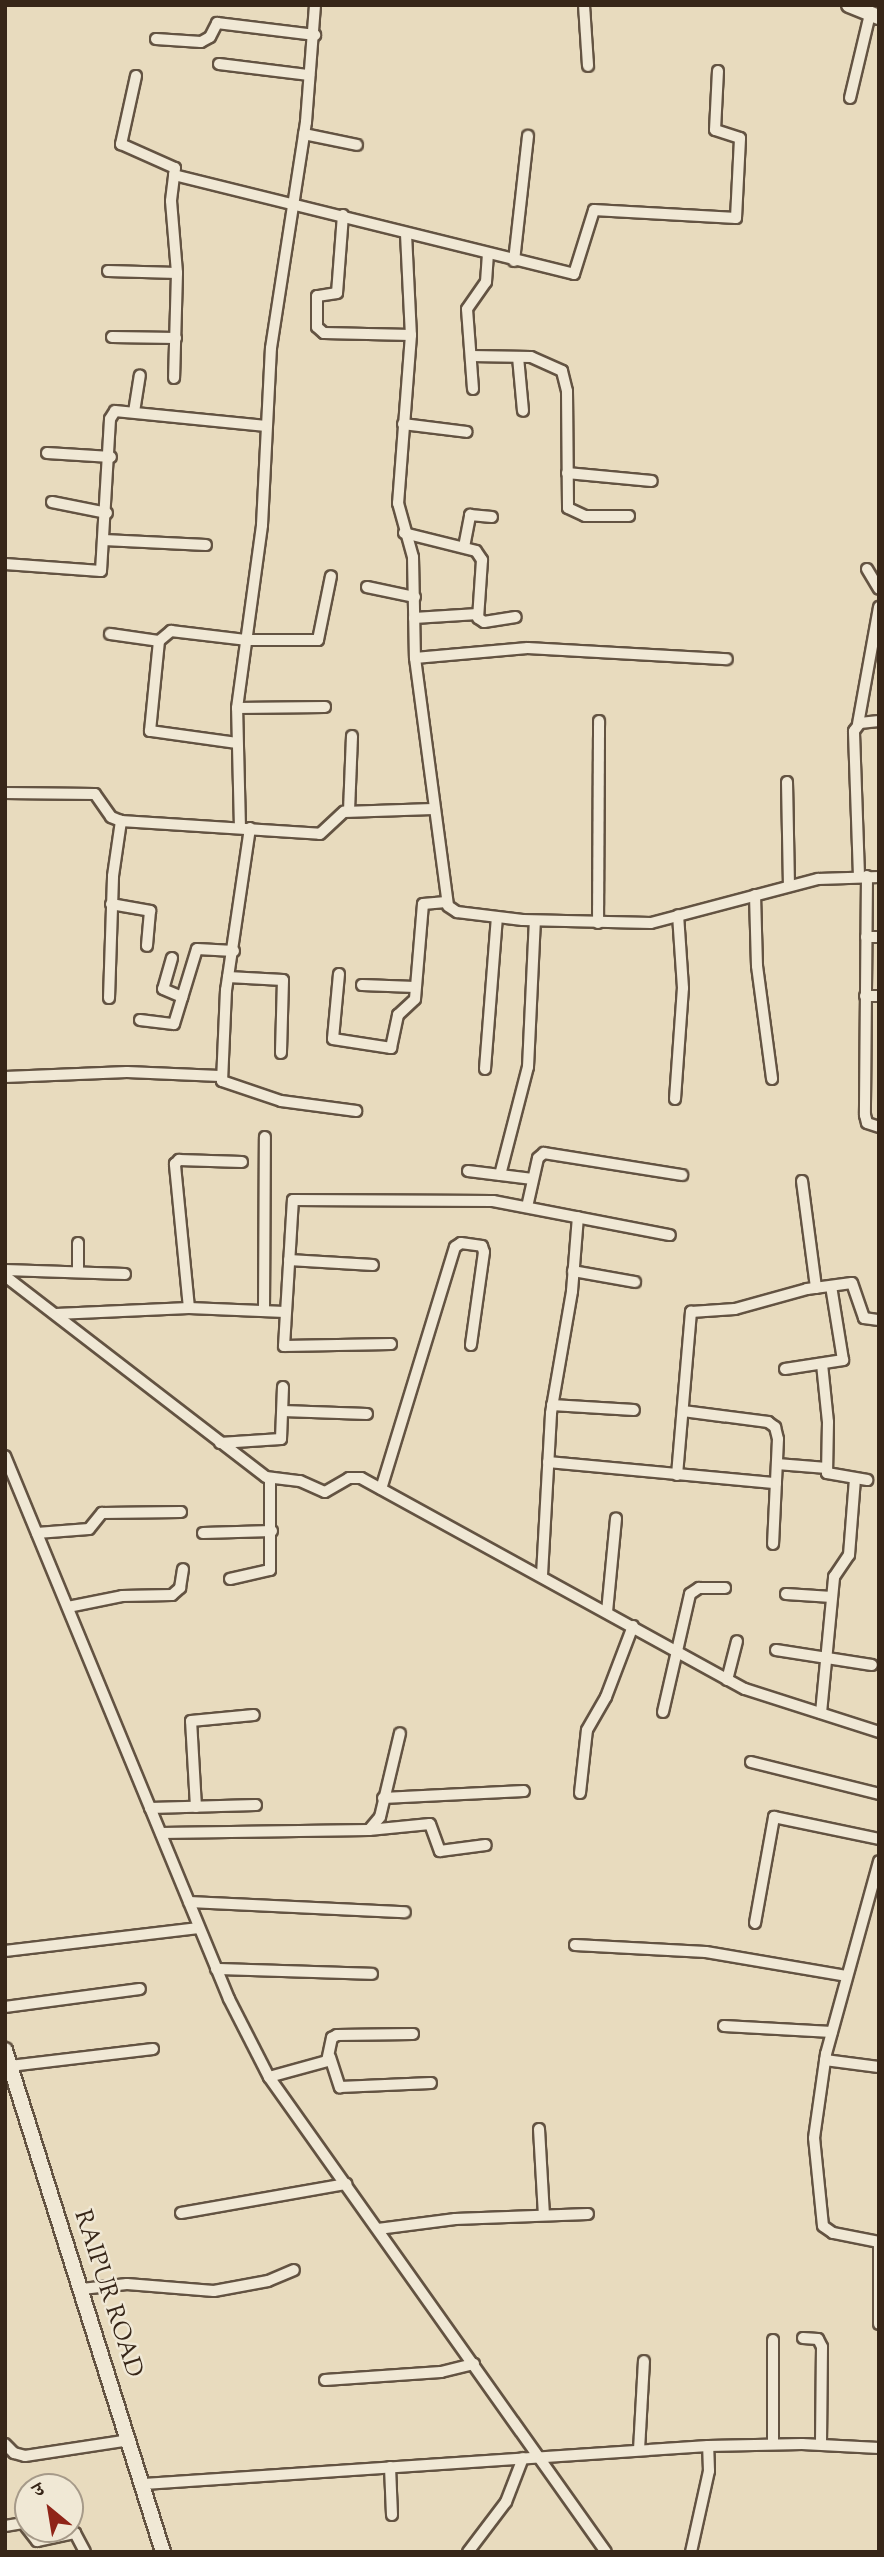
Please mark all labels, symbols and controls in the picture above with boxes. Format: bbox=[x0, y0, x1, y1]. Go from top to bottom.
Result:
street label: RAIPUR ROAD bbox=[66, 2207, 148, 2381]
north arrow bbox=[14, 2473, 84, 2543]
text: उ bbox=[28, 2477, 50, 2505]

